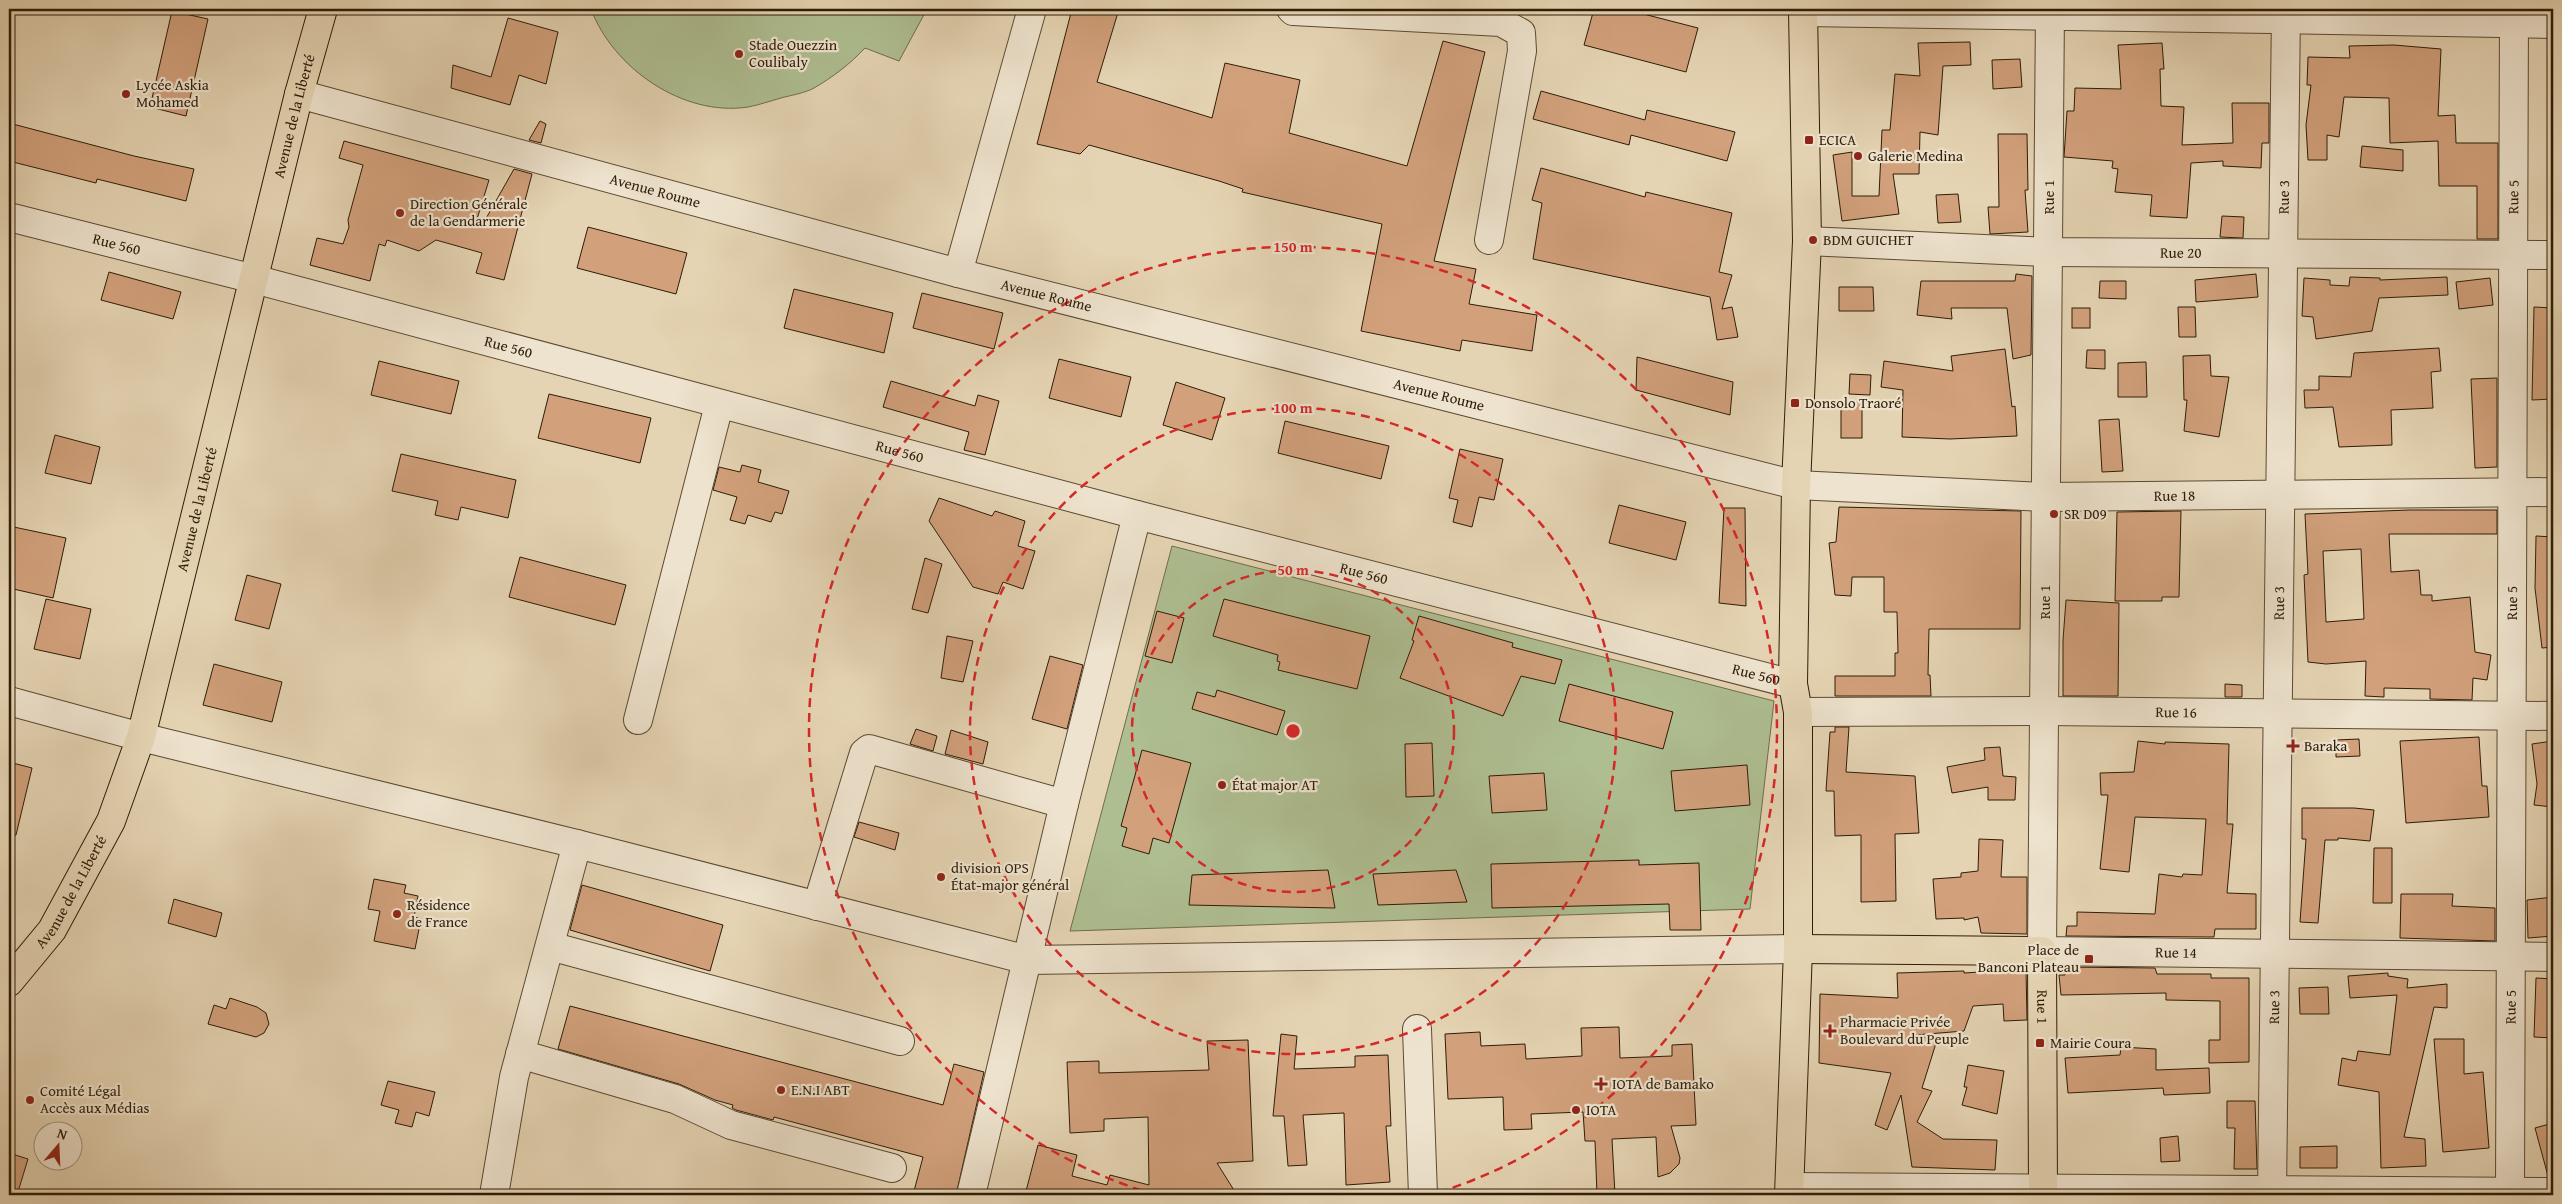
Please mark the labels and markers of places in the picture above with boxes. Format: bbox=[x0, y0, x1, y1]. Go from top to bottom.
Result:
place label: Stade Ouezzin Coulibaly bbox=[749, 34, 838, 72]
marker: Stade Ouezzin Coulibaly bbox=[733, 48, 745, 60]
place label: Lycée Askia Mohamed bbox=[136, 74, 209, 112]
marker: Lycée Askia Mohamed bbox=[120, 88, 132, 100]
place label: ECICA bbox=[1819, 129, 1856, 150]
marker: ECICA bbox=[1803, 134, 1815, 146]
place label: Galerie Medina bbox=[1868, 145, 1963, 166]
marker: Galerie Medina bbox=[1852, 150, 1864, 162]
place label: Direction Générale de la Gendarmerie bbox=[410, 193, 528, 231]
marker: Direction Générale de la Gendarmerie bbox=[394, 207, 406, 219]
place label: BDM GUICHET bbox=[1823, 229, 1914, 250]
marker: BDM GUICHET bbox=[1807, 234, 1819, 246]
place label: Donsolo Traoré bbox=[1805, 392, 1901, 413]
marker: Donsolo Traoré bbox=[1789, 397, 1801, 409]
place label: SR D09 bbox=[2064, 503, 2107, 524]
marker: SR D09 bbox=[2048, 508, 2060, 520]
centre of rings bbox=[1284, 722, 1302, 740]
place label: Baraka bbox=[2304, 735, 2347, 756]
marker: Baraka bbox=[2286, 739, 2300, 753]
place label: État major AT bbox=[1232, 774, 1318, 795]
marker: État major AT bbox=[1216, 779, 1228, 791]
place label: division OPS État-major général bbox=[951, 857, 1069, 895]
marker: division OPS État-major général bbox=[935, 871, 947, 883]
place label: Résidence de France bbox=[407, 894, 470, 932]
marker: Résidence de France bbox=[391, 908, 403, 920]
place label: Place de Banconi Plateau bbox=[1978, 939, 2080, 977]
marker: Place de Banconi Plateau bbox=[2083, 953, 2095, 965]
place label: Pharmacie Privée Boulevard du Peuple bbox=[1840, 1011, 1969, 1049]
marker: Pharmacie Privée Boulevard du Peuple bbox=[1824, 1025, 1836, 1037]
place label: Mairie Coura bbox=[2050, 1032, 2131, 1053]
marker: Mairie Coura bbox=[2034, 1037, 2046, 1049]
place label: IOTA de Bamako bbox=[1612, 1073, 1714, 1094]
marker: IOTA de Bamako bbox=[1594, 1077, 1608, 1091]
place label: E.N.I ABT bbox=[791, 1079, 850, 1100]
place label: Comité Légal Accès aux Médias bbox=[40, 1080, 149, 1118]
marker: E.N.I ABT bbox=[775, 1084, 787, 1096]
marker: Comité Légal Accès aux Médias bbox=[24, 1094, 36, 1106]
place label: IOTA bbox=[1586, 1099, 1616, 1120]
marker: IOTA bbox=[1570, 1104, 1582, 1116]

